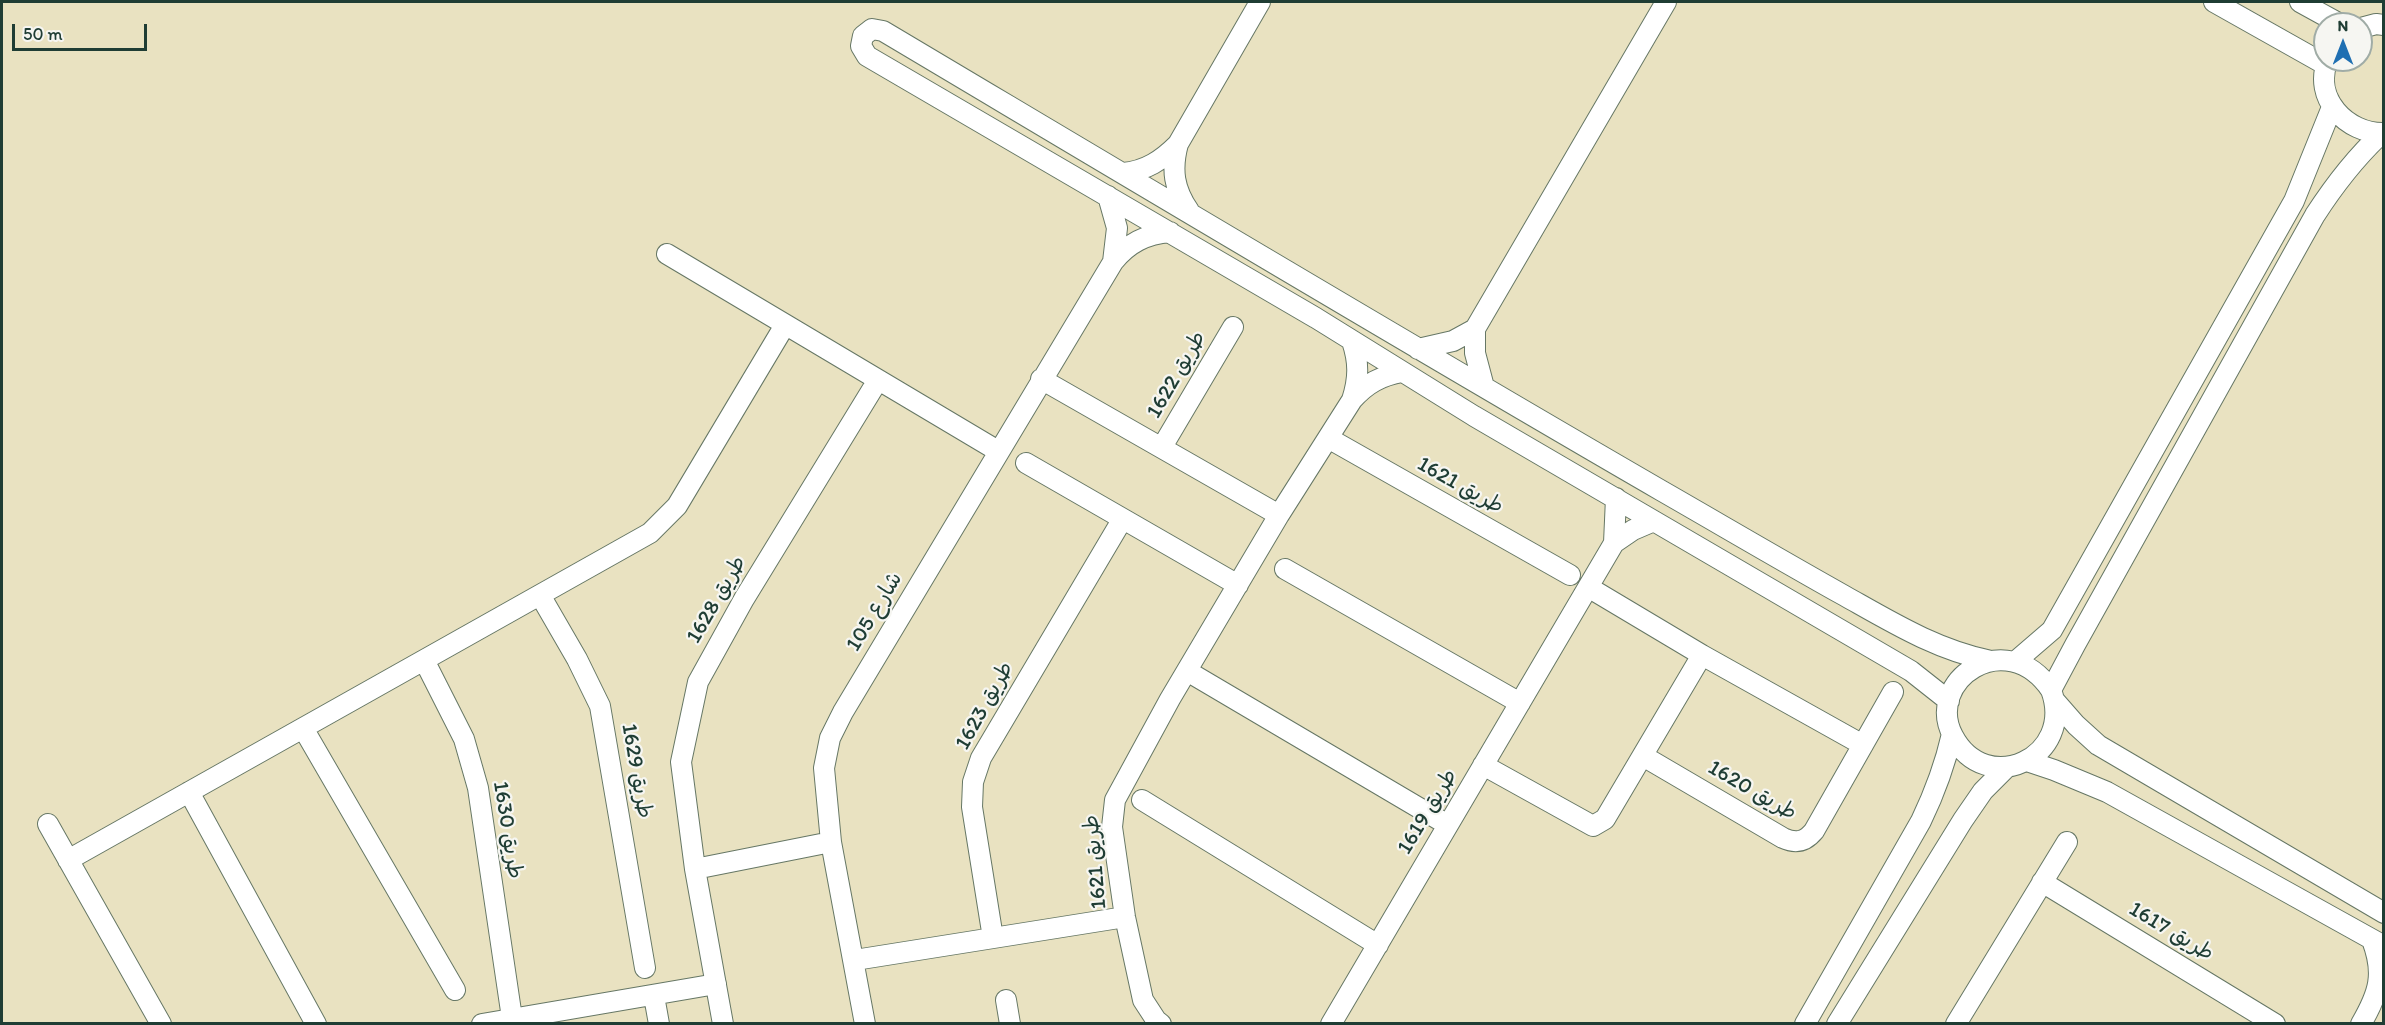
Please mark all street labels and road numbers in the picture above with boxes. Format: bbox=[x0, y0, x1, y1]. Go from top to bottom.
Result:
street label: طريق 1622 bbox=[1142, 327, 1212, 423]
street label: طريق 1621 bbox=[1412, 451, 1508, 521]
street label: طريق 1628 bbox=[681, 552, 753, 648]
street label: شارع 105 bbox=[841, 568, 909, 656]
street label: طريق 1623 bbox=[950, 657, 1020, 755]
street label: طريق 1629 bbox=[615, 721, 657, 821]
street label: طريق 1620 bbox=[1703, 755, 1801, 827]
street label: طريق 1619 bbox=[1392, 765, 1464, 859]
street label: طريق 1630 bbox=[486, 779, 528, 881]
street label: طريق 1621 bbox=[1079, 814, 1113, 910]
street label: طريق 1617 bbox=[2124, 896, 2218, 968]

